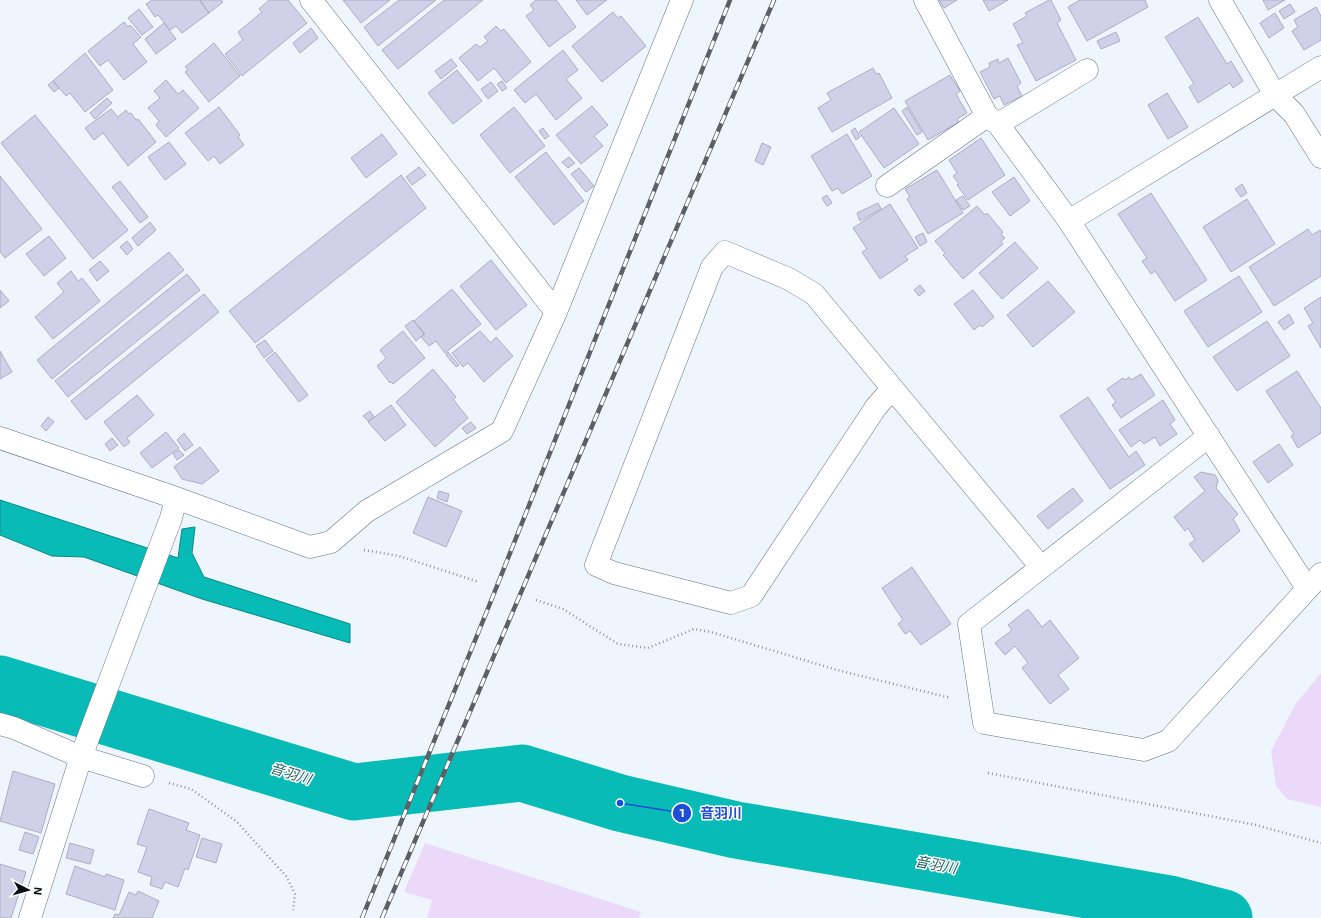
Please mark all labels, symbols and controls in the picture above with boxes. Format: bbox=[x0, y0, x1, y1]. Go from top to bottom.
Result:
water label: 音羽川 bbox=[268, 759, 315, 788]
callout: 音羽川 bbox=[672, 800, 750, 826]
text: 音羽川 bbox=[700, 804, 742, 821]
text: 1 bbox=[679, 805, 685, 819]
water label: 音羽川 bbox=[914, 852, 960, 876]
north arrow bbox=[8, 870, 48, 910]
text: N bbox=[32, 886, 45, 896]

